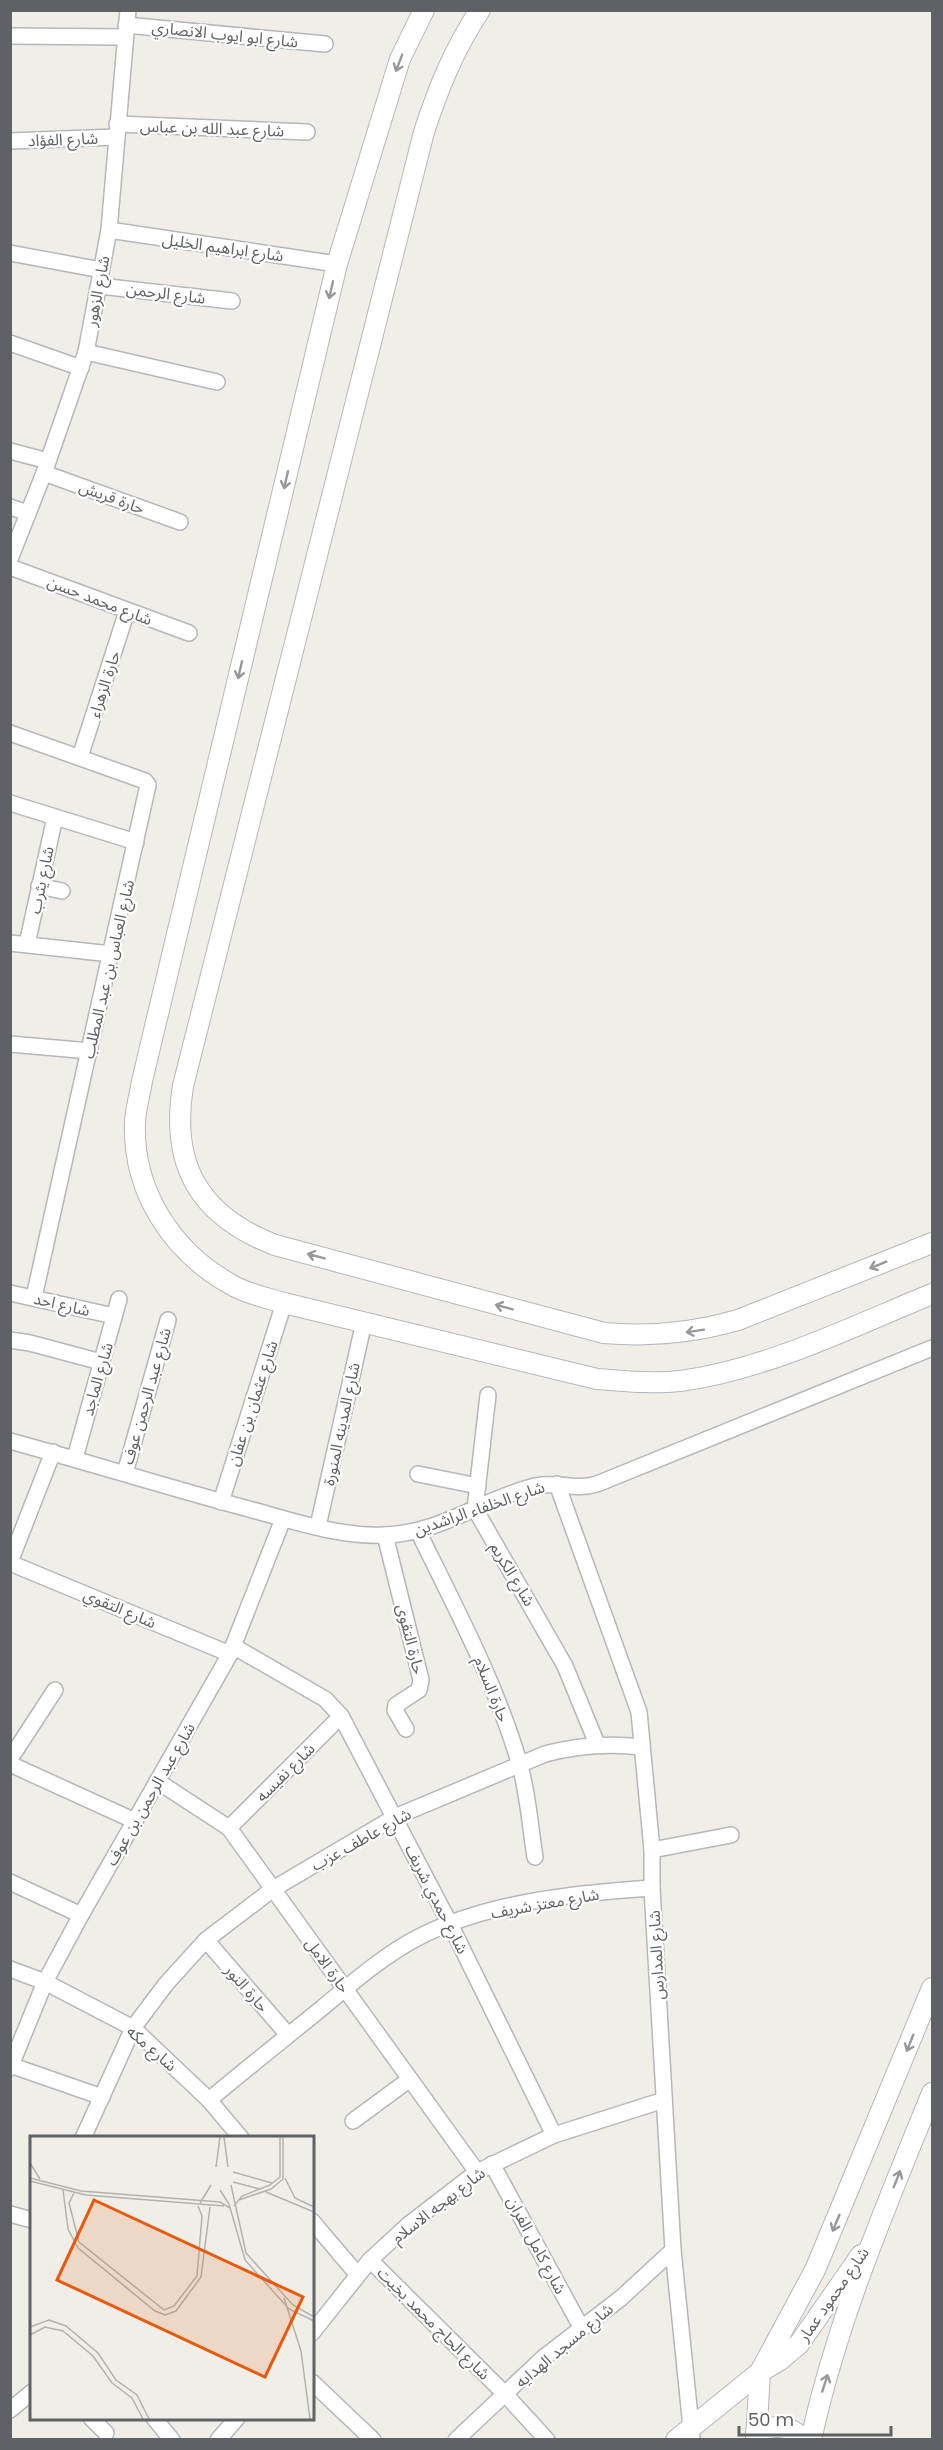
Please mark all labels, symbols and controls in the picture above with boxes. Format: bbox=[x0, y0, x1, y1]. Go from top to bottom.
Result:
street label: شارع ابو ايوب الانصاري bbox=[151, 15, 299, 55]
one-way arrow bbox=[393, 54, 404, 72]
street label: شارع عبد الله بن عباس bbox=[139, 114, 285, 144]
street label: شارع الفؤاد bbox=[27, 127, 99, 153]
street label: شارع ابراهيم الخليل bbox=[161, 228, 285, 268]
street label: شارع الزهور bbox=[79, 254, 117, 330]
street label: شارع الرحمن bbox=[125, 277, 207, 311]
one-way arrow bbox=[325, 281, 337, 300]
one-way arrow bbox=[279, 470, 291, 489]
street label: حارة قريش bbox=[76, 475, 148, 520]
street label: شارع محمد حسن bbox=[44, 570, 156, 632]
street label: حارة الزهراء bbox=[83, 648, 126, 721]
one-way arrow bbox=[234, 660, 246, 679]
street label: شارع يثرب bbox=[23, 844, 61, 916]
street label: شارع العباس بن عبد المطلب bbox=[77, 877, 141, 1061]
one-way arrow bbox=[306, 1250, 325, 1261]
one-way arrow bbox=[869, 1260, 888, 1271]
street label: شارع احد bbox=[31, 1287, 92, 1323]
one-way arrow bbox=[495, 1300, 514, 1312]
street label: شارع عبد الرحمن عوف bbox=[116, 1325, 178, 1468]
one-way arrow bbox=[686, 1325, 705, 1336]
street label: شارع عثمان بن عفان bbox=[221, 1338, 285, 1469]
street label: شارع الماجد bbox=[76, 1340, 120, 1419]
street label: شارع المدينه المنورة bbox=[317, 1360, 367, 1488]
street label: شارع الخلفاء الراشدين bbox=[411, 1475, 548, 1543]
street label: شارع الكريم bbox=[484, 1538, 541, 1611]
street label: شارع التقوي bbox=[79, 1583, 160, 1635]
street label: حارة التقوى bbox=[391, 1602, 430, 1677]
street label: حارة السلام bbox=[467, 1653, 515, 1726]
street label: شارع عبد الرحمن بن عوف bbox=[100, 1719, 202, 1870]
street label: شارع نفيسه bbox=[251, 1738, 321, 1808]
street label: شارع عاطف عزب bbox=[307, 1802, 416, 1877]
street label: شارع حمدي شريف bbox=[398, 1841, 474, 1958]
street label: شارع معتز شريف bbox=[489, 1883, 601, 1925]
street label: شارع المدارس bbox=[643, 1910, 671, 2000]
street label: حارة الامل bbox=[300, 1933, 355, 1998]
street label: حارة النور bbox=[219, 1959, 274, 2017]
street label: شارع مكه bbox=[121, 2020, 182, 2077]
one-way arrow bbox=[904, 2033, 915, 2051]
inset map bbox=[30, 2136, 314, 2420]
street label: شارع بهجه الاسلام bbox=[387, 2162, 491, 2250]
one-way arrow bbox=[892, 2171, 903, 2189]
street label: شارع كامل الفران bbox=[500, 2192, 572, 2299]
one-way arrow bbox=[830, 2213, 841, 2231]
street label: شارع محمود عمار bbox=[792, 2242, 875, 2348]
street label: شارع الحاج محمد بخيت bbox=[371, 2262, 495, 2386]
street label: شارع مسجد الهدايه bbox=[510, 2298, 619, 2394]
one-way arrow bbox=[820, 2374, 831, 2393]
scale bar bbox=[739, 2399, 890, 2437]
text: 50 m bbox=[748, 2407, 794, 2432]

